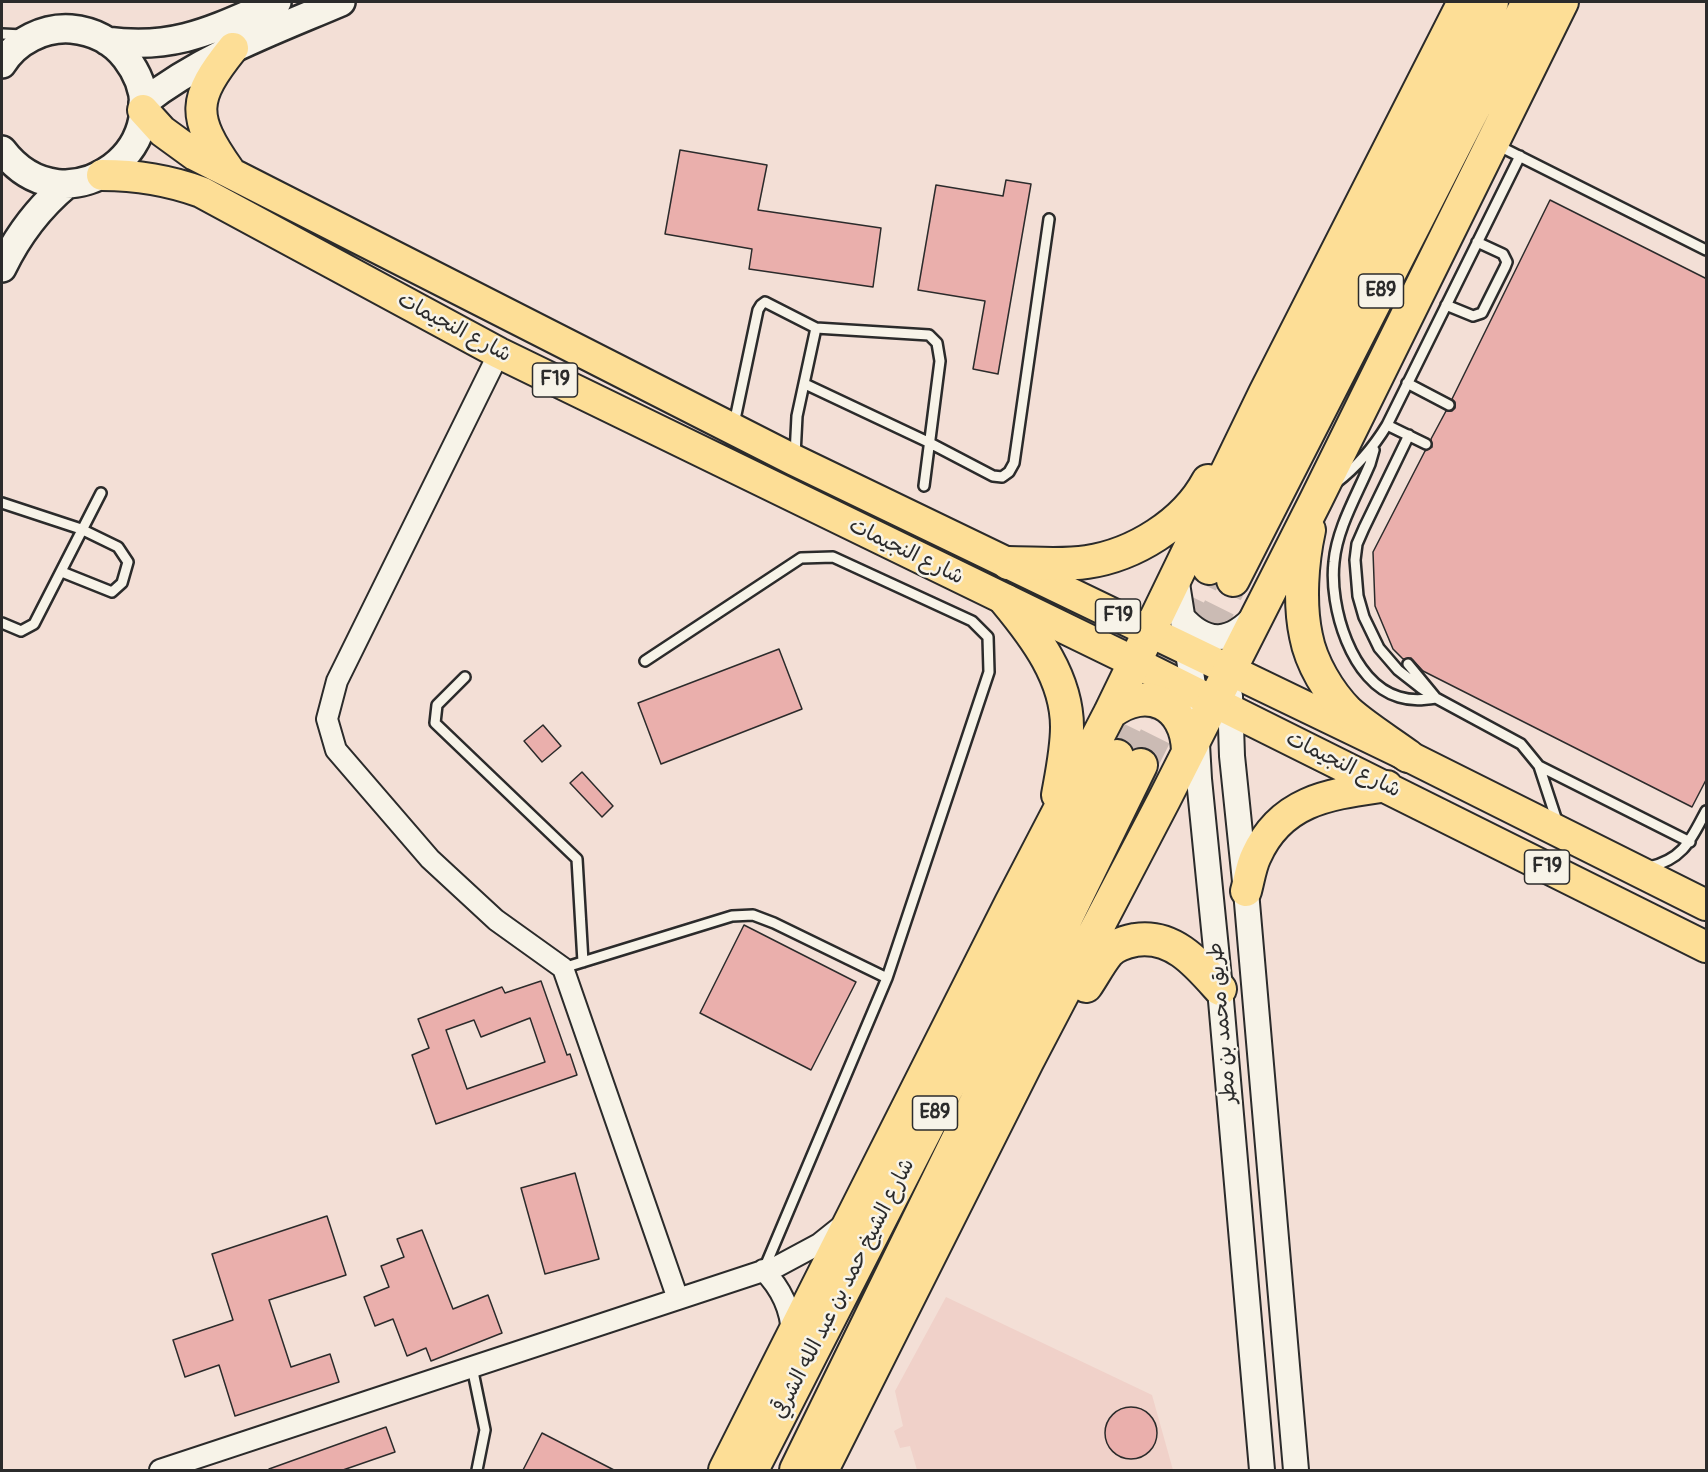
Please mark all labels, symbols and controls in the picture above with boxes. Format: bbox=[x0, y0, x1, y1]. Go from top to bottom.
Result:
road number: E89 bbox=[1358, 274, 1404, 308]
street label: شارع النجيمات bbox=[393, 288, 515, 368]
road number: F19 bbox=[532, 363, 578, 397]
street label: شارع النجيمات bbox=[844, 513, 968, 591]
road number: F19 bbox=[1096, 599, 1140, 633]
street label: شارع النجيمات bbox=[1281, 726, 1405, 804]
road number: F19 bbox=[1524, 850, 1570, 884]
street label: طريق محمد بن مطر bbox=[1203, 941, 1243, 1105]
road number: E89 bbox=[912, 1096, 958, 1130]
street label: شارع الشيخ حمد بن عبد الله الشرقي bbox=[767, 1155, 921, 1423]

